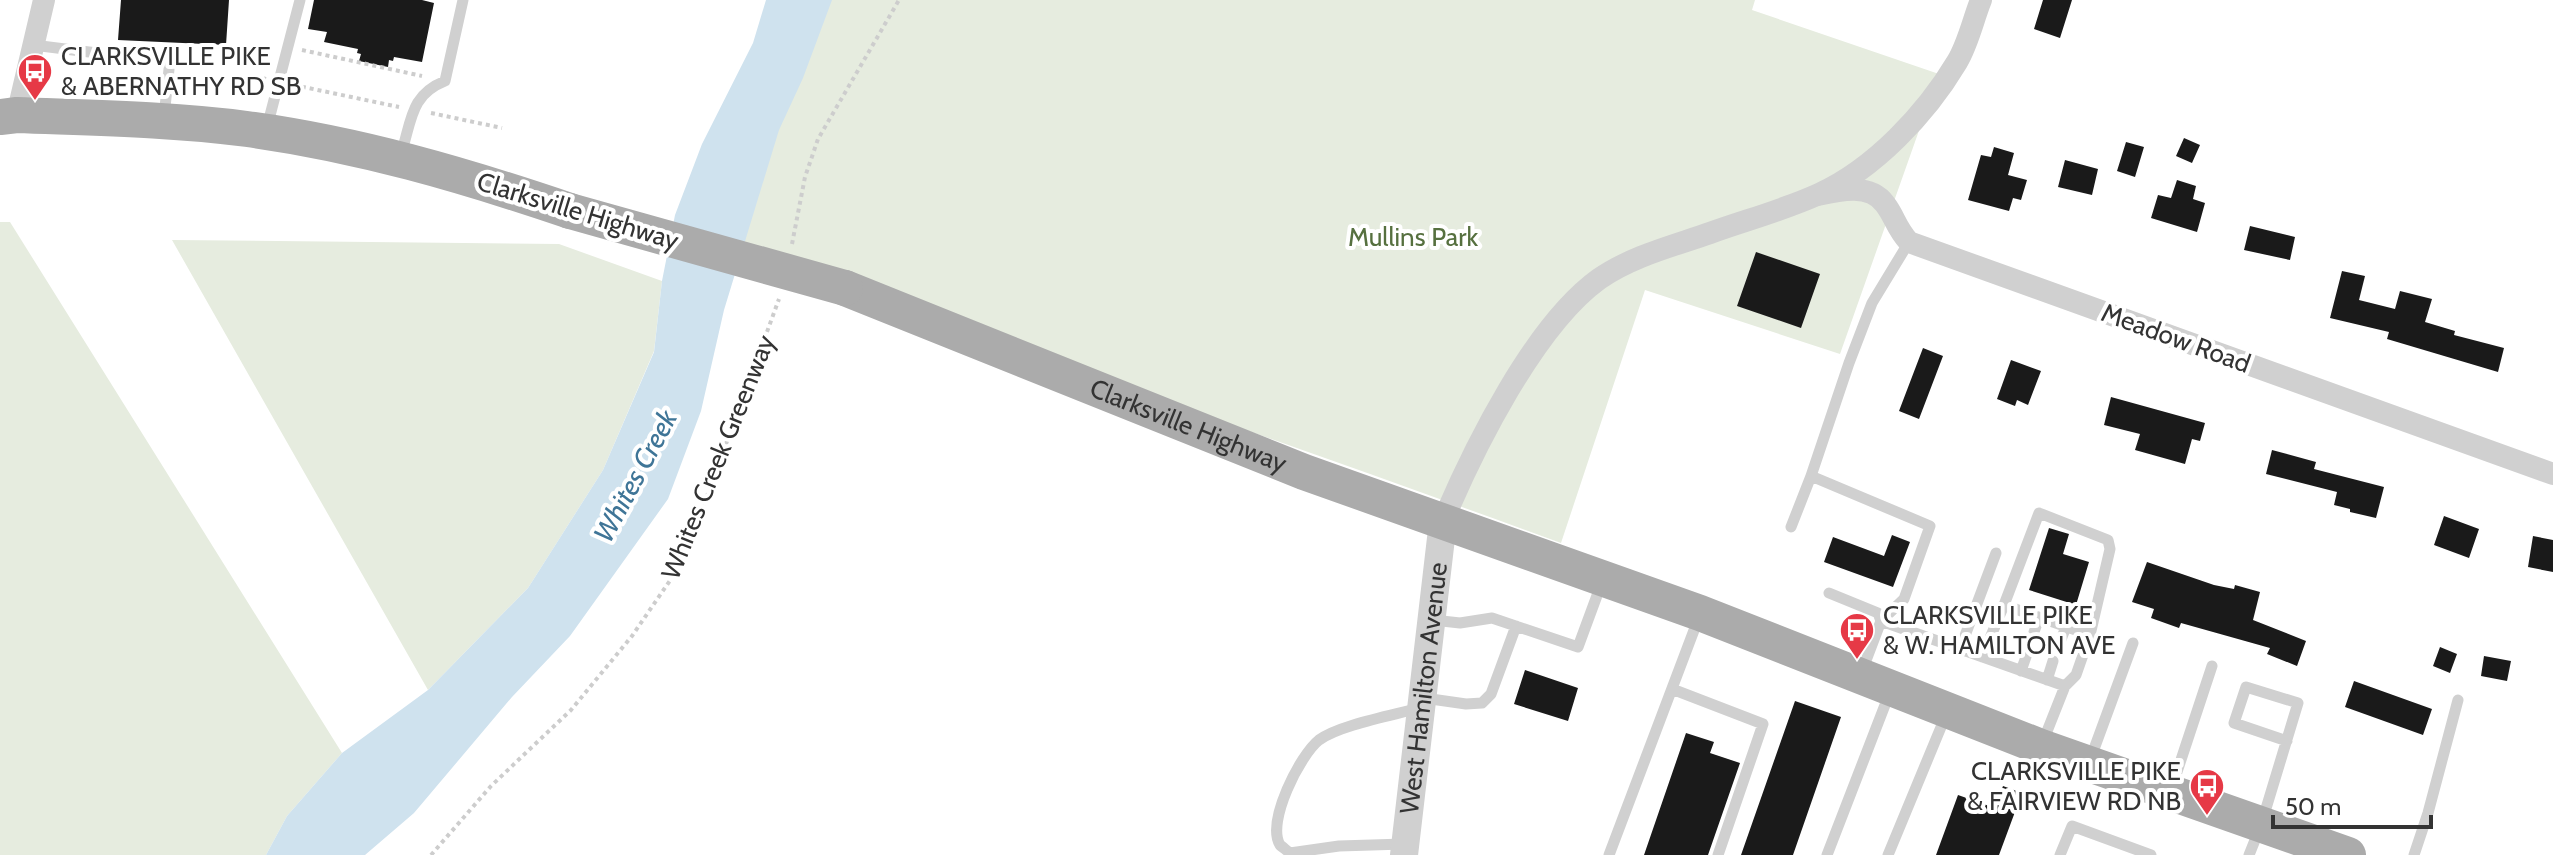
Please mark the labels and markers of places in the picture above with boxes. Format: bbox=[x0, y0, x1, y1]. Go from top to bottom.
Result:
place label: CLARKSVILLE PIKE & ABERNATHY RD SB bbox=[61, 40, 301, 102]
bus stop icon: CLARKSVILLE PIKE & ABERNATHY RD SB bbox=[16, 52, 54, 102]
place label: CLARKSVILLE PIKE & W. HAMILTON AVE bbox=[1883, 599, 2116, 661]
bus stop icon: CLARKSVILLE PIKE & W. HAMILTON AVE bbox=[1838, 611, 1876, 661]
place label: CLARKSVILLE PIKE & FAIRVIEW RD NB bbox=[1967, 755, 2181, 817]
bus stop icon: CLARKSVILLE PIKE & FAIRVIEW RD NB bbox=[2188, 767, 2226, 817]

